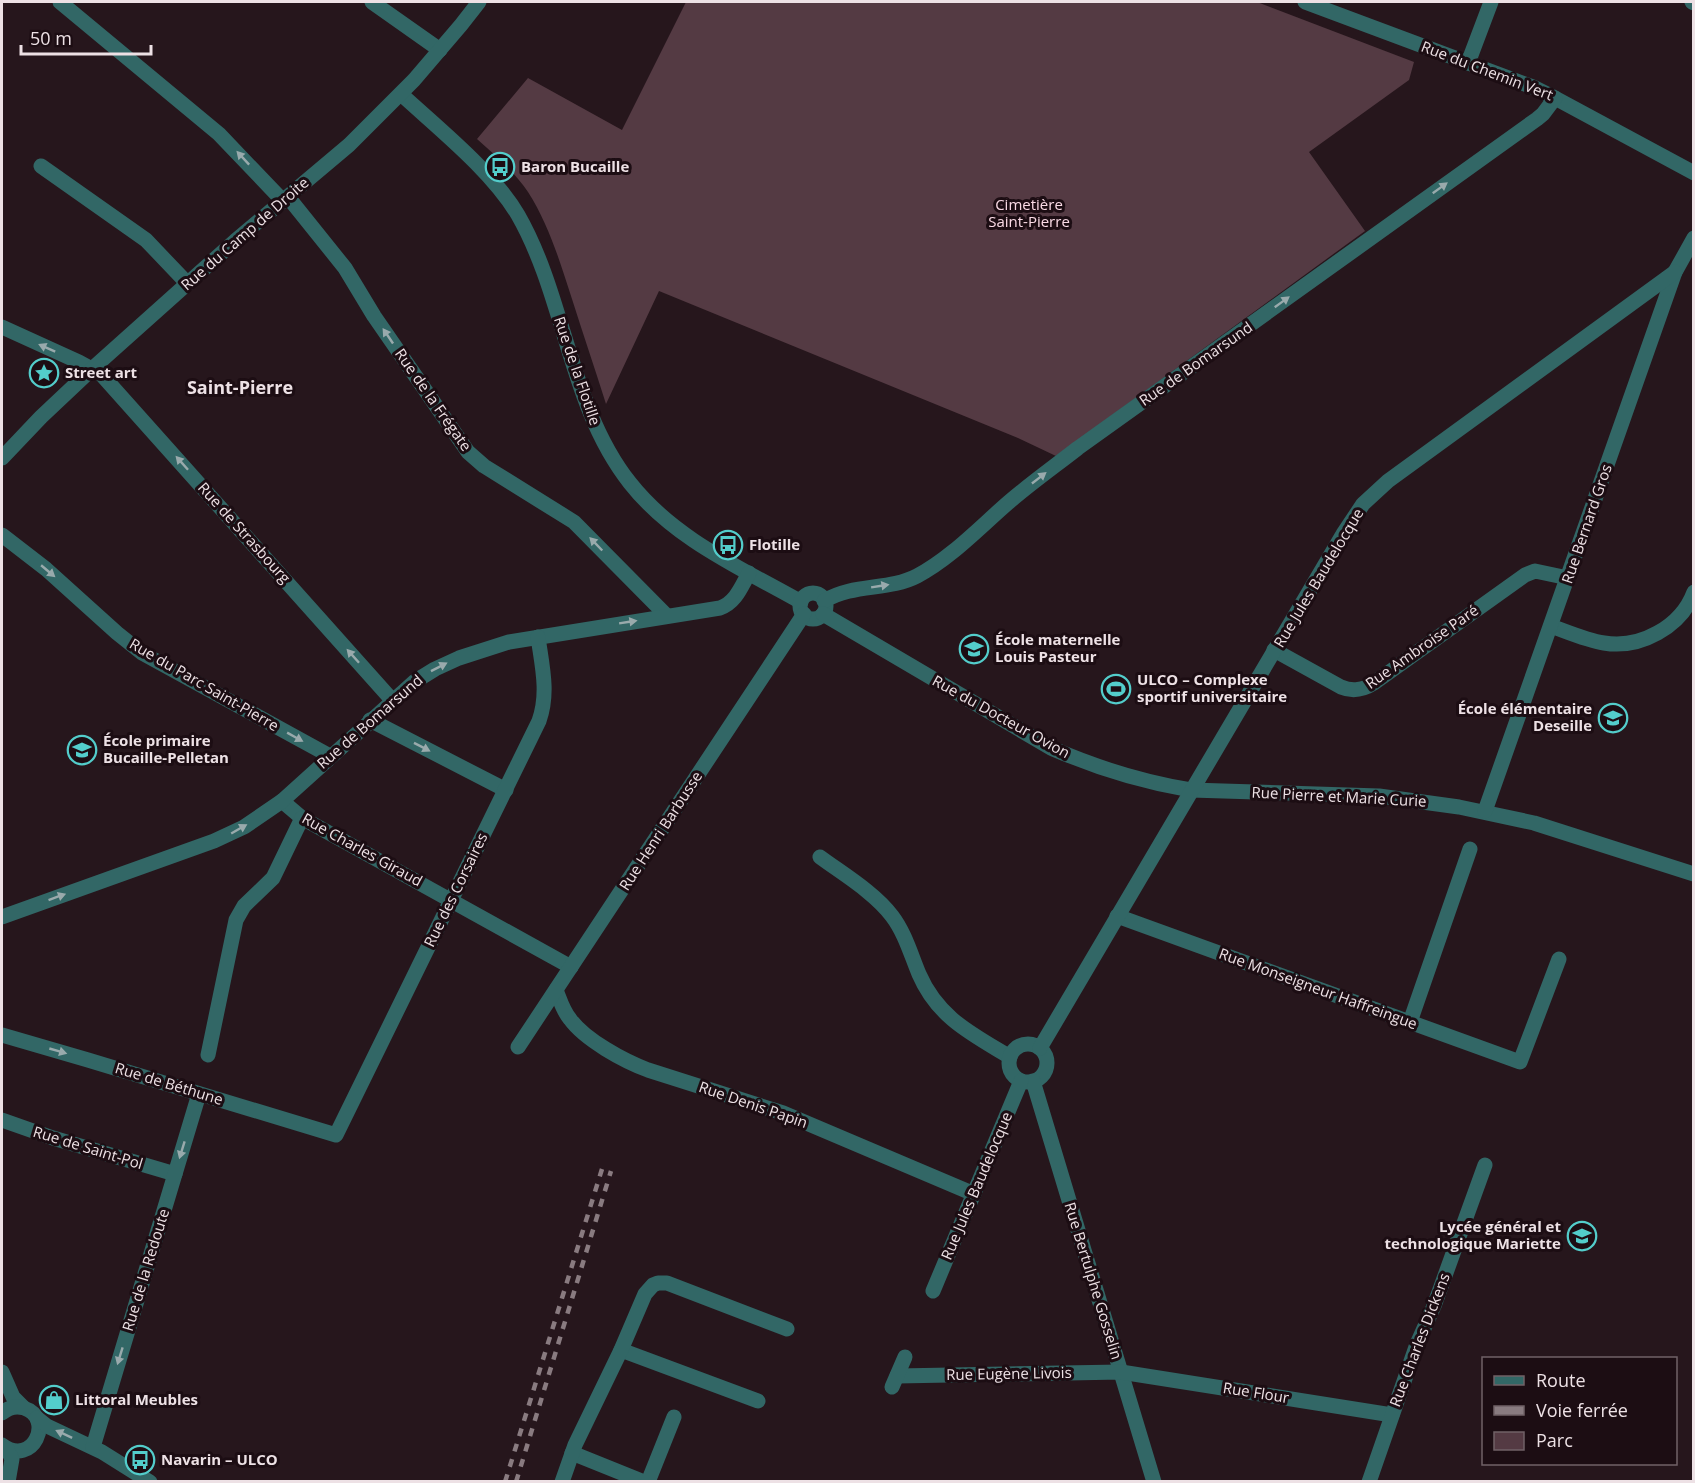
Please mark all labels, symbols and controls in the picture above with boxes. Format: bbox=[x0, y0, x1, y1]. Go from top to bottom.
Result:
scale bar bbox=[21, 18, 152, 56]
text: 50 m bbox=[30, 26, 72, 50]
street label: Rue du Chemin Vert bbox=[1419, 36, 1556, 104]
one-way arrow bbox=[237, 151, 250, 166]
bus stop icon: Baron Bucaille bbox=[484, 151, 516, 183]
place label: Baron Bucaille bbox=[521, 156, 629, 176]
street label: Rue du Camp de Droite bbox=[176, 172, 312, 294]
one-way arrow bbox=[1433, 183, 1448, 195]
park label: Cimetière Saint-Pierre bbox=[988, 194, 1070, 231]
one-way arrow bbox=[1275, 297, 1290, 309]
street label: Rue de la Flotille bbox=[550, 314, 606, 428]
street label: Rue de Bomarsund bbox=[1135, 317, 1256, 410]
one-way arrow bbox=[382, 328, 394, 344]
one-way arrow bbox=[39, 343, 56, 352]
street label: Rue de la Frégate bbox=[391, 344, 477, 455]
place icon: Street art bbox=[28, 357, 60, 389]
place label: Street art bbox=[65, 362, 138, 382]
district label: Saint-Pierre bbox=[187, 375, 293, 399]
one-way arrow bbox=[176, 456, 189, 471]
street label: Rue Bernard Gros bbox=[1556, 461, 1616, 586]
one-way arrow bbox=[1031, 471, 1047, 484]
street label: Rue de Strasbourg bbox=[194, 478, 295, 587]
street label: Rue Jules Baudelocque bbox=[1269, 504, 1368, 651]
bus stop icon: Flotille bbox=[712, 529, 744, 561]
place label: Flotille bbox=[749, 534, 800, 554]
one-way arrow bbox=[590, 537, 604, 551]
one-way arrow bbox=[40, 564, 55, 577]
one-way arrow bbox=[871, 581, 890, 590]
street label: Rue Ambroise Paré bbox=[1361, 600, 1482, 693]
one-way arrow bbox=[618, 617, 637, 626]
place label: École maternelle Louis Pasteur bbox=[995, 629, 1121, 666]
street label: Rue du Parc Saint-Pierre bbox=[126, 633, 283, 735]
school or university icon: École maternelle Louis Pasteur bbox=[958, 633, 990, 665]
one-way arrow bbox=[347, 649, 360, 664]
one-way arrow bbox=[430, 662, 447, 672]
place label: ULCO – Complexe sportif universitaire bbox=[1137, 669, 1287, 706]
street label: Rue de Bomarsund bbox=[312, 670, 426, 773]
street label: Rue du Docteur Ovion bbox=[929, 670, 1074, 762]
sports icon: ULCO – Complexe sportif universitaire bbox=[1100, 673, 1132, 705]
place label: École élémentaire Deseille bbox=[1458, 698, 1592, 735]
school or university icon: École élémentaire Deseille bbox=[1597, 702, 1629, 734]
place label: École primaire Bucaille-Pelletan bbox=[103, 730, 229, 767]
one-way arrow bbox=[287, 732, 304, 742]
school or university icon: École primaire Bucaille-Pelletan bbox=[66, 734, 98, 766]
one-way arrow bbox=[414, 742, 431, 752]
street label: Rue Henri Barbusse bbox=[614, 767, 706, 894]
street label: Rue Pierre et Marie Curie bbox=[1251, 781, 1427, 811]
street label: Rue Charles Giraud bbox=[299, 808, 426, 891]
one-way arrow bbox=[231, 824, 247, 835]
street label: Rue des Corsaires bbox=[419, 829, 491, 950]
one-way arrow bbox=[48, 891, 66, 901]
street label: Rue Monseigneur Haffreingue bbox=[1216, 943, 1420, 1033]
one-way arrow bbox=[49, 1047, 67, 1056]
street label: Rue de Béthune bbox=[113, 1057, 226, 1109]
street label: Rue Denis Papin bbox=[696, 1076, 810, 1132]
street label: Rue Jules Baudelocque bbox=[936, 1109, 1016, 1263]
street label: Rue de Saint-Pol bbox=[31, 1121, 146, 1173]
one-way arrow bbox=[177, 1141, 186, 1159]
street label: Rue Bertulphe Gosselin bbox=[1060, 1200, 1127, 1362]
street label: Rue de la Redoute bbox=[117, 1206, 173, 1333]
place label: Lycée général et technologique Mariette bbox=[1385, 1216, 1561, 1253]
school or university icon: Lycée général et technologique Mariette bbox=[1566, 1220, 1598, 1252]
street label: Rue Charles Dickens bbox=[1384, 1270, 1454, 1409]
one-way arrow bbox=[115, 1348, 124, 1366]
legend bbox=[1482, 1357, 1677, 1465]
street label: Rue Eugène Livois bbox=[946, 1362, 1072, 1384]
text: Route bbox=[1536, 1368, 1586, 1392]
street label: Rue Flour bbox=[1222, 1377, 1291, 1407]
shop icon: Littoral Meubles bbox=[38, 1384, 70, 1416]
place label: Littoral Meubles bbox=[75, 1389, 198, 1409]
text: Voie ferrée bbox=[1536, 1398, 1628, 1422]
text: Parc bbox=[1536, 1428, 1573, 1452]
one-way arrow bbox=[54, 1429, 72, 1439]
bus stop icon: Navarin – ULCO bbox=[124, 1444, 156, 1476]
place label: Navarin – ULCO bbox=[161, 1449, 278, 1469]

